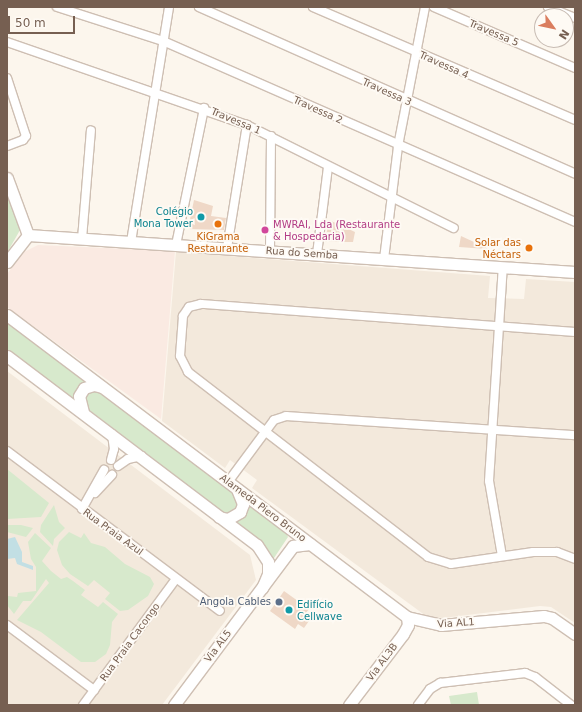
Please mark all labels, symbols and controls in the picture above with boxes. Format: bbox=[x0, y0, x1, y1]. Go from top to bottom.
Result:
scale bar bbox=[10, 8, 77, 34]
north arrow bbox=[534, 8, 574, 48]
text: 50 m bbox=[15, 16, 46, 30]
street label: Travessa 5 bbox=[467, 17, 521, 49]
text: N bbox=[556, 27, 572, 42]
street label: Travessa 4 bbox=[417, 49, 471, 81]
street label: Travessa 3 bbox=[360, 76, 414, 108]
street label: Travessa 2 bbox=[291, 94, 345, 126]
street label: Travessa 1 bbox=[209, 105, 263, 137]
place label: Colégio Mona Tower bbox=[134, 205, 193, 228]
marker: Colégio Mona Tower bbox=[196, 212, 206, 222]
place label: MWRAI, Lda (Restaurante & Hospedaria) bbox=[273, 218, 400, 242]
marker: KiGrama Restaurante bbox=[213, 219, 223, 229]
marker: MWRAI, Lda (Restaurante & Hospedaria) bbox=[260, 225, 270, 235]
place label: KiGrama Restaurante bbox=[188, 230, 248, 254]
place label: Solar das Néctars bbox=[475, 236, 521, 260]
marker: Solar das Néctars bbox=[524, 243, 534, 253]
street label: Rua do Semba bbox=[265, 244, 339, 262]
street label: Alameda Piero Bruno bbox=[217, 472, 309, 544]
street label: Rua Praia Azul bbox=[81, 506, 145, 558]
place label: Angola Cables bbox=[200, 596, 271, 608]
marker: Angola Cables bbox=[274, 597, 284, 607]
place label: Edifício Cellwave bbox=[297, 598, 342, 622]
street label: Rua Praia Cacongo bbox=[98, 601, 162, 683]
marker: Edifício Cellwave bbox=[284, 605, 294, 615]
street label: Via AL1 bbox=[437, 616, 475, 630]
street label: Via AL5 bbox=[202, 627, 234, 665]
street label: Via AL3B bbox=[364, 641, 400, 683]

